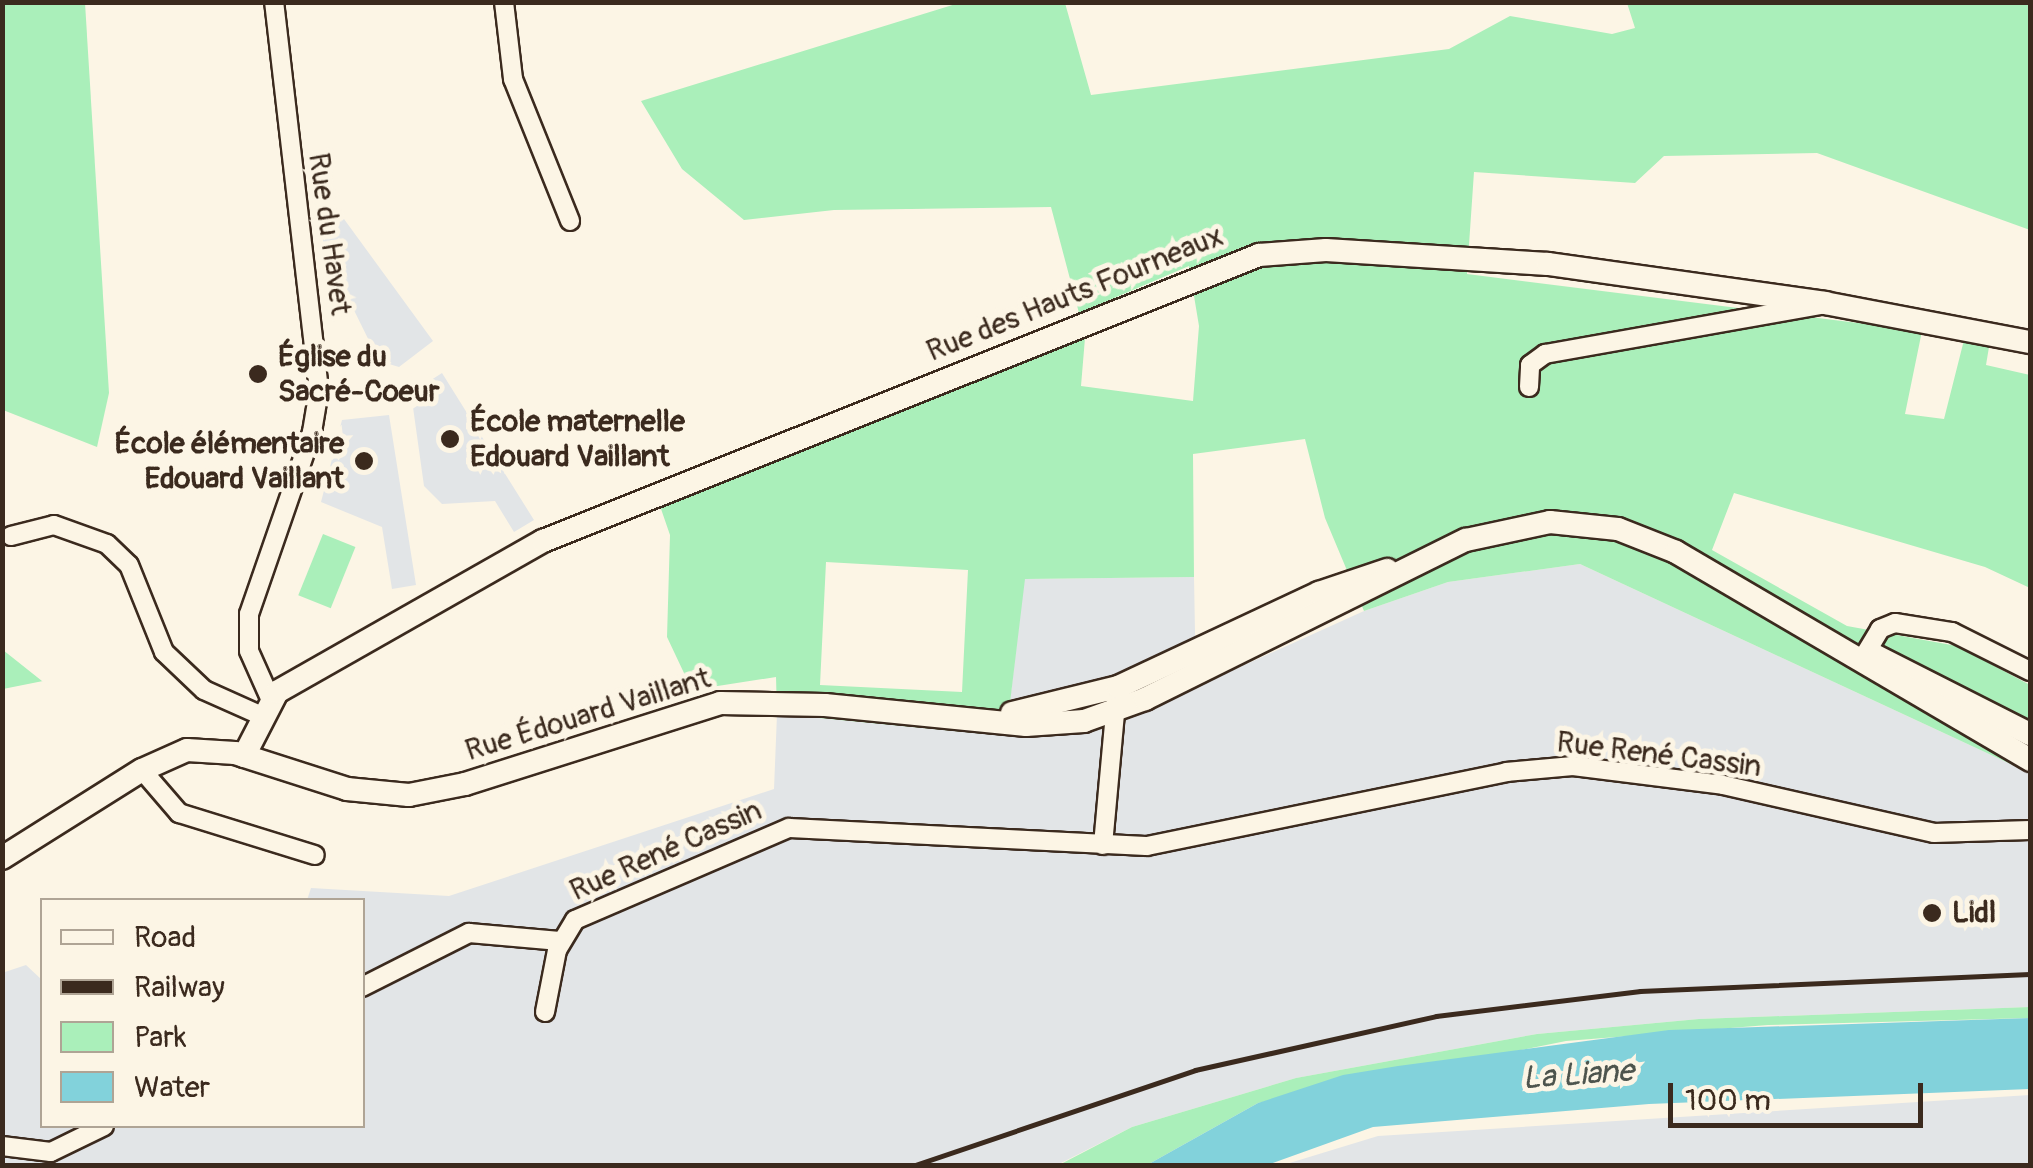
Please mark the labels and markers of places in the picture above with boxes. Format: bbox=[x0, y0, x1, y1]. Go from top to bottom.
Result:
place label: Église du Sacré-Coeur bbox=[278, 339, 439, 410]
marker: Église du Sacré-Coeur bbox=[247, 363, 269, 385]
place label: École maternelle Edouard Vaillant bbox=[470, 404, 685, 474]
place label: École élémentaire Edouard Vaillant bbox=[115, 426, 344, 496]
marker: École maternelle Edouard Vaillant bbox=[439, 428, 461, 450]
marker: École élémentaire Edouard Vaillant bbox=[353, 450, 375, 472]
place label: Lidl bbox=[1952, 895, 1996, 931]
marker: Lidl bbox=[1921, 902, 1943, 924]

